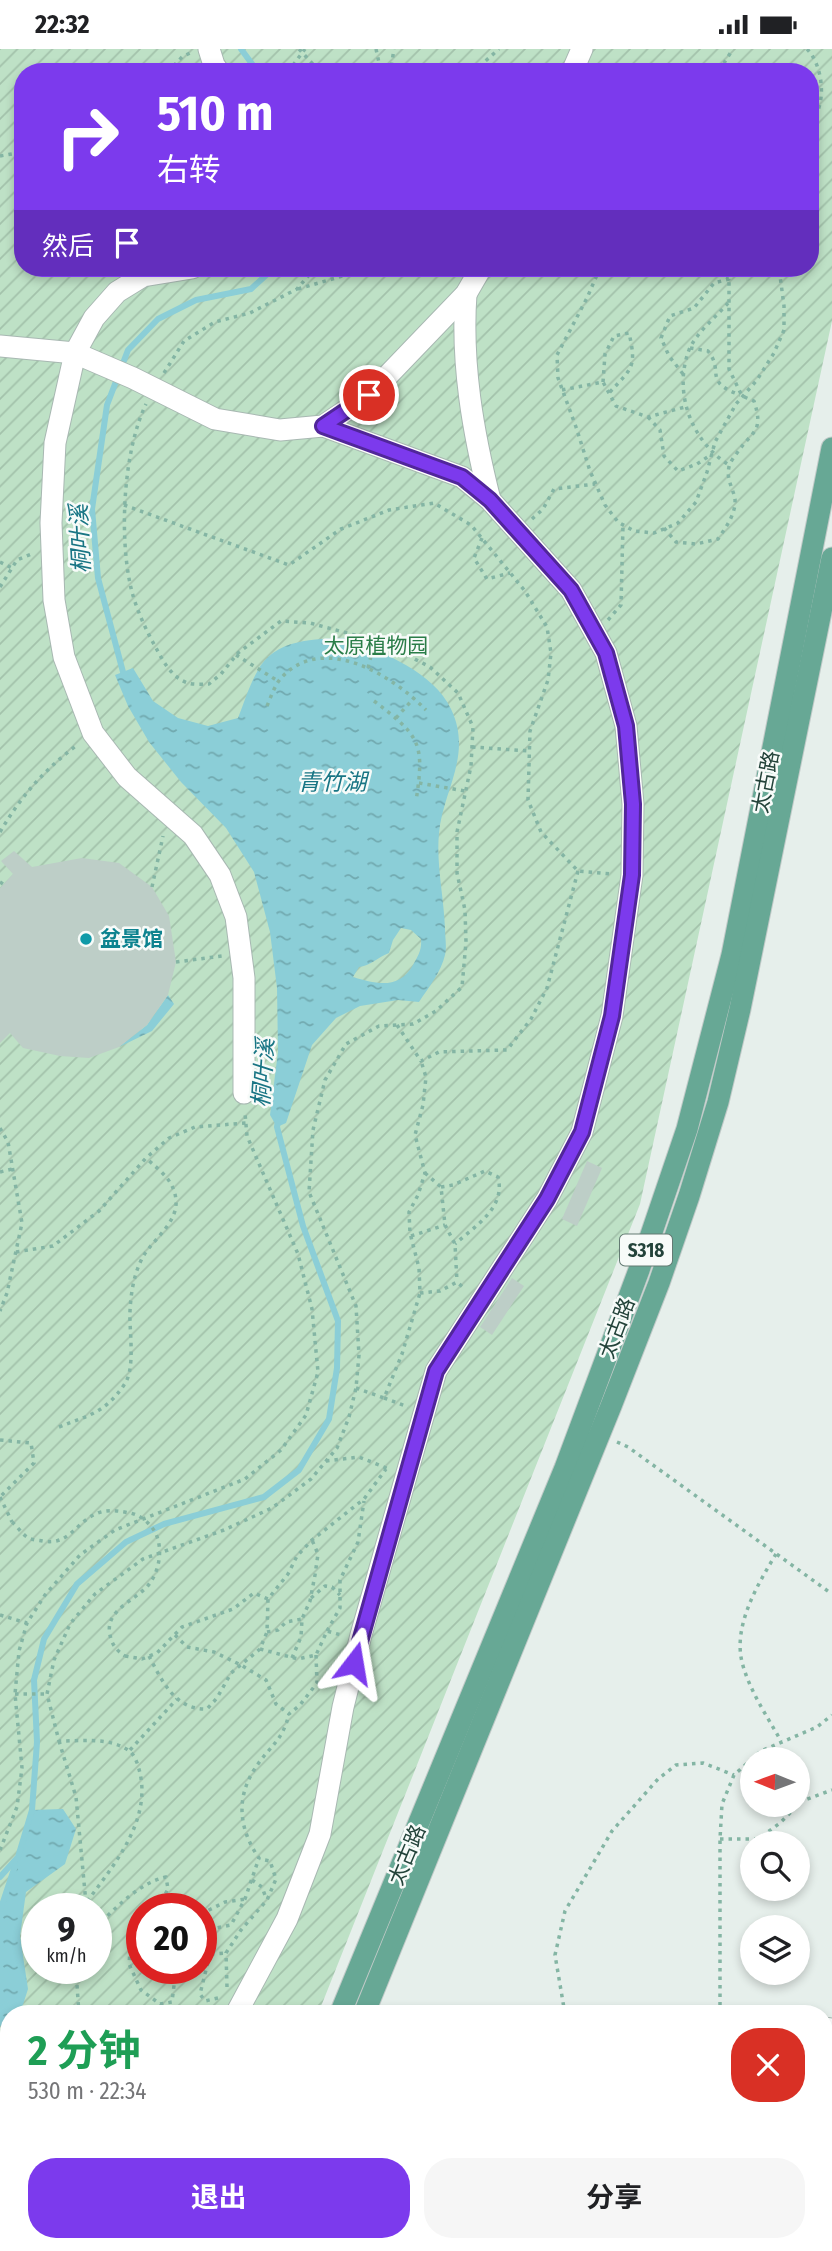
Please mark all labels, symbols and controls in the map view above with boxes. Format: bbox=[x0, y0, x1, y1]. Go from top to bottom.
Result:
text: 22:32 bbox=[35, 9, 90, 40]
text: 510 m bbox=[157, 84, 273, 143]
icon: right bbox=[42, 91, 133, 182]
text: 右转 bbox=[157, 151, 221, 189]
icon: arrive bbox=[108, 224, 146, 262]
text: 然后 bbox=[42, 231, 94, 262]
pin bbox=[339, 365, 399, 425]
icon: arrive bbox=[350, 376, 388, 414]
water label: 桐叶溪 bbox=[64, 501, 96, 574]
park label: 太原植物园 bbox=[324, 633, 429, 659]
street label: 太古路 bbox=[747, 749, 785, 815]
water label: 青竹湖 bbox=[298, 768, 370, 796]
place label: 盆景馆 bbox=[100, 926, 163, 952]
marker: 盆景馆 bbox=[78, 931, 94, 947]
water label: 桐叶溪 bbox=[247, 1035, 280, 1108]
road number: S318 bbox=[620, 1235, 672, 1266]
street label: 太古路 bbox=[594, 1294, 640, 1362]
position arrow bbox=[317, 1626, 391, 1700]
north arrow bbox=[740, 1747, 810, 1817]
map controls bbox=[740, 1747, 810, 1985]
street label: 太古路 bbox=[383, 1821, 431, 1889]
button: search bbox=[740, 1831, 810, 1901]
speed limit sign: 20 bbox=[126, 1893, 217, 1984]
text: 9 bbox=[57, 1908, 76, 1950]
button: layers bbox=[740, 1915, 810, 1985]
text: km/h bbox=[46, 1945, 87, 1967]
text: 2 分钟 bbox=[28, 2026, 140, 2076]
button: close bbox=[731, 2028, 805, 2102]
text: 530 m · 22:34 bbox=[28, 2077, 146, 2105]
button: 退出 bbox=[28, 2158, 410, 2238]
button: 分享 bbox=[424, 2158, 805, 2238]

